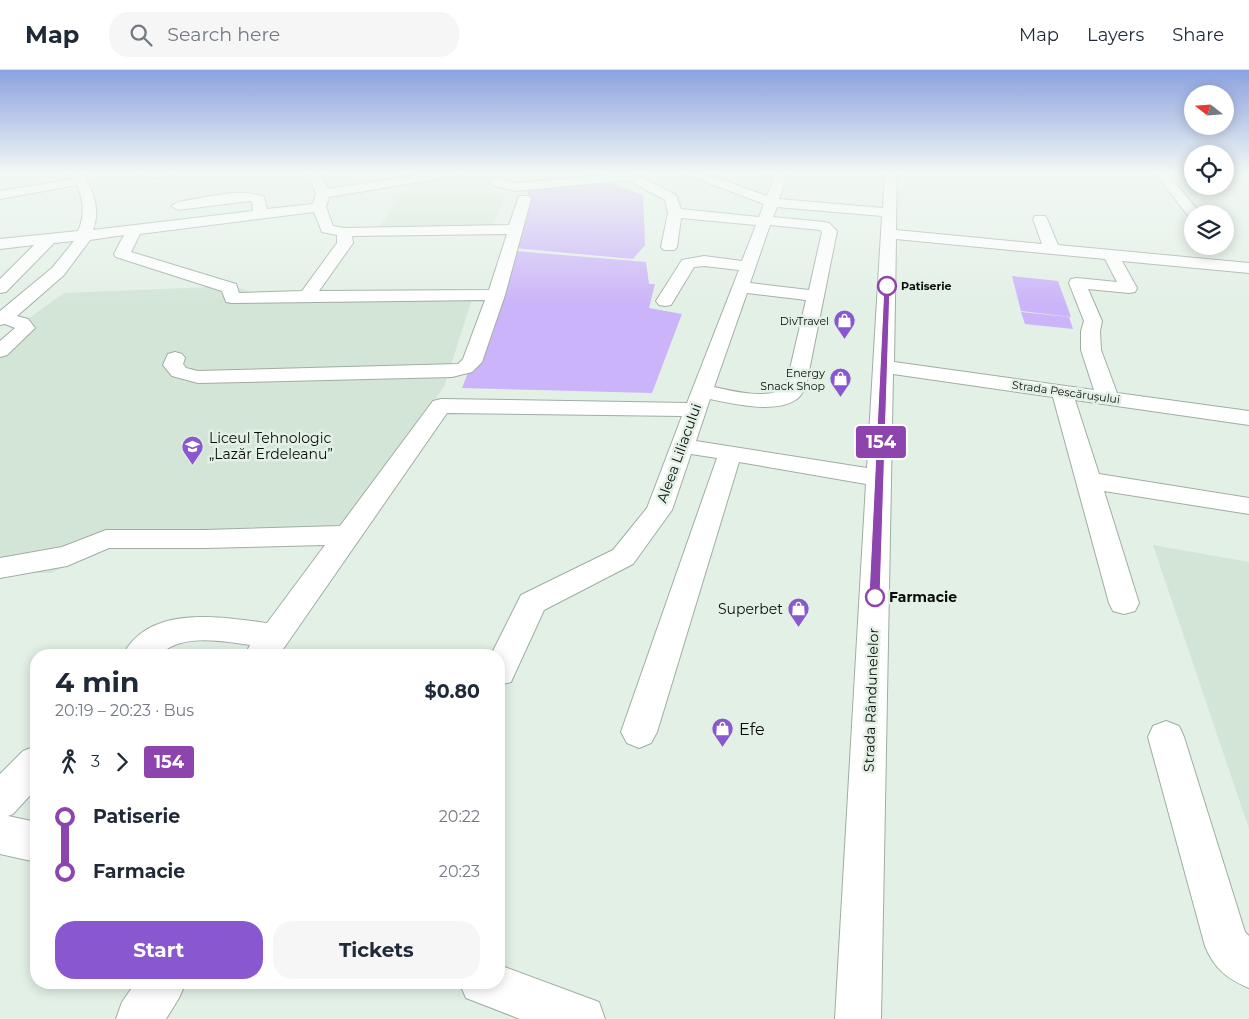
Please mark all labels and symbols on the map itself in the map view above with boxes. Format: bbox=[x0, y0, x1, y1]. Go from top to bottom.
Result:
north arrow bbox=[1184, 85, 1234, 135]
marker: Patiserie bbox=[877, 276, 897, 296]
place label: Patiserie bbox=[901, 279, 952, 293]
shop icon: DivTravel bbox=[833, 309, 857, 340]
place label: DivTravel bbox=[780, 314, 829, 328]
place label: Energy Snack Shop bbox=[760, 366, 825, 393]
shop icon: Energy Snack Shop bbox=[829, 367, 853, 398]
street label: Strada Pescărușului bbox=[1011, 377, 1121, 407]
street label: Aleea Liliacului bbox=[653, 401, 705, 505]
line badge: 154 bbox=[852, 426, 910, 458]
place label: Liceul Tehnologic „Lazăr Erdeleanu” bbox=[209, 429, 333, 463]
school or university icon: Liceul Tehnologic „Lazăr Erdeleanu” bbox=[181, 434, 205, 465]
marker: Farmacie bbox=[865, 587, 885, 607]
place label: Farmacie bbox=[889, 588, 957, 606]
shop icon: Superbet bbox=[787, 597, 811, 628]
place label: Superbet bbox=[718, 600, 783, 618]
street label: Strada Rândunelelor bbox=[859, 627, 883, 772]
shop icon: Efe bbox=[711, 717, 735, 748]
place label: Efe bbox=[739, 720, 765, 739]

